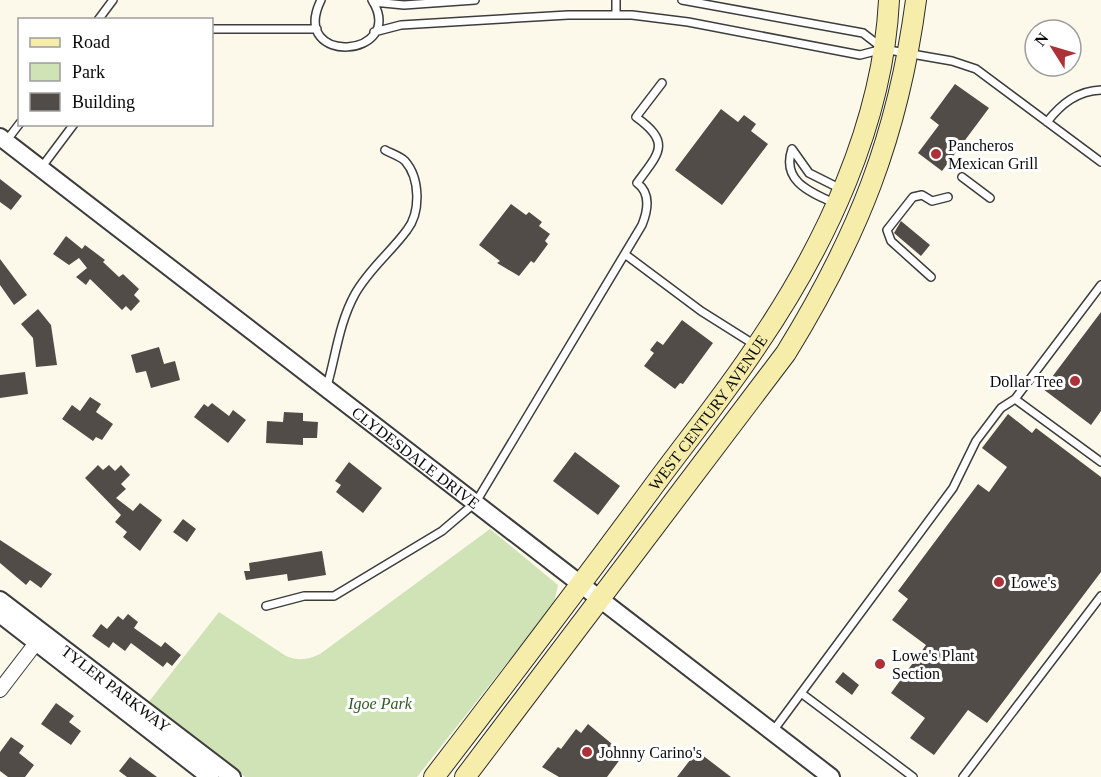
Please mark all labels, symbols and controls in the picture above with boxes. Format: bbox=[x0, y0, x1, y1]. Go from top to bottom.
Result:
legend bbox=[18, 18, 213, 126]
north arrow bbox=[1023, 18, 1083, 78]
text: N bbox=[1031, 29, 1052, 49]
text: Road bbox=[72, 32, 110, 52]
text: Park bbox=[72, 62, 105, 82]
text: Building bbox=[72, 92, 135, 112]
place label: Pancheros Mexican Grill bbox=[948, 137, 1039, 172]
marker: Pancheros Mexican Grill bbox=[929, 147, 943, 161]
street label: WEST CENTURY AVENUE bbox=[645, 332, 770, 493]
place label: Dollar Tree bbox=[990, 373, 1063, 390]
marker: Dollar Tree bbox=[1068, 374, 1082, 388]
street label: CLYDESDALE DRIVE bbox=[349, 403, 483, 512]
place label: Lowe's bbox=[1011, 574, 1057, 591]
marker: Lowe's bbox=[992, 575, 1006, 589]
street label: TYLER PARKWAY bbox=[59, 642, 174, 736]
place label: Lowe's Plant Section bbox=[892, 647, 975, 682]
marker: Lowe's Plant Section bbox=[873, 657, 887, 671]
park label: Igoe Park bbox=[347, 695, 413, 713]
place label: Johnny Carino's bbox=[599, 744, 702, 762]
marker: Johnny Carino's bbox=[580, 745, 594, 759]

